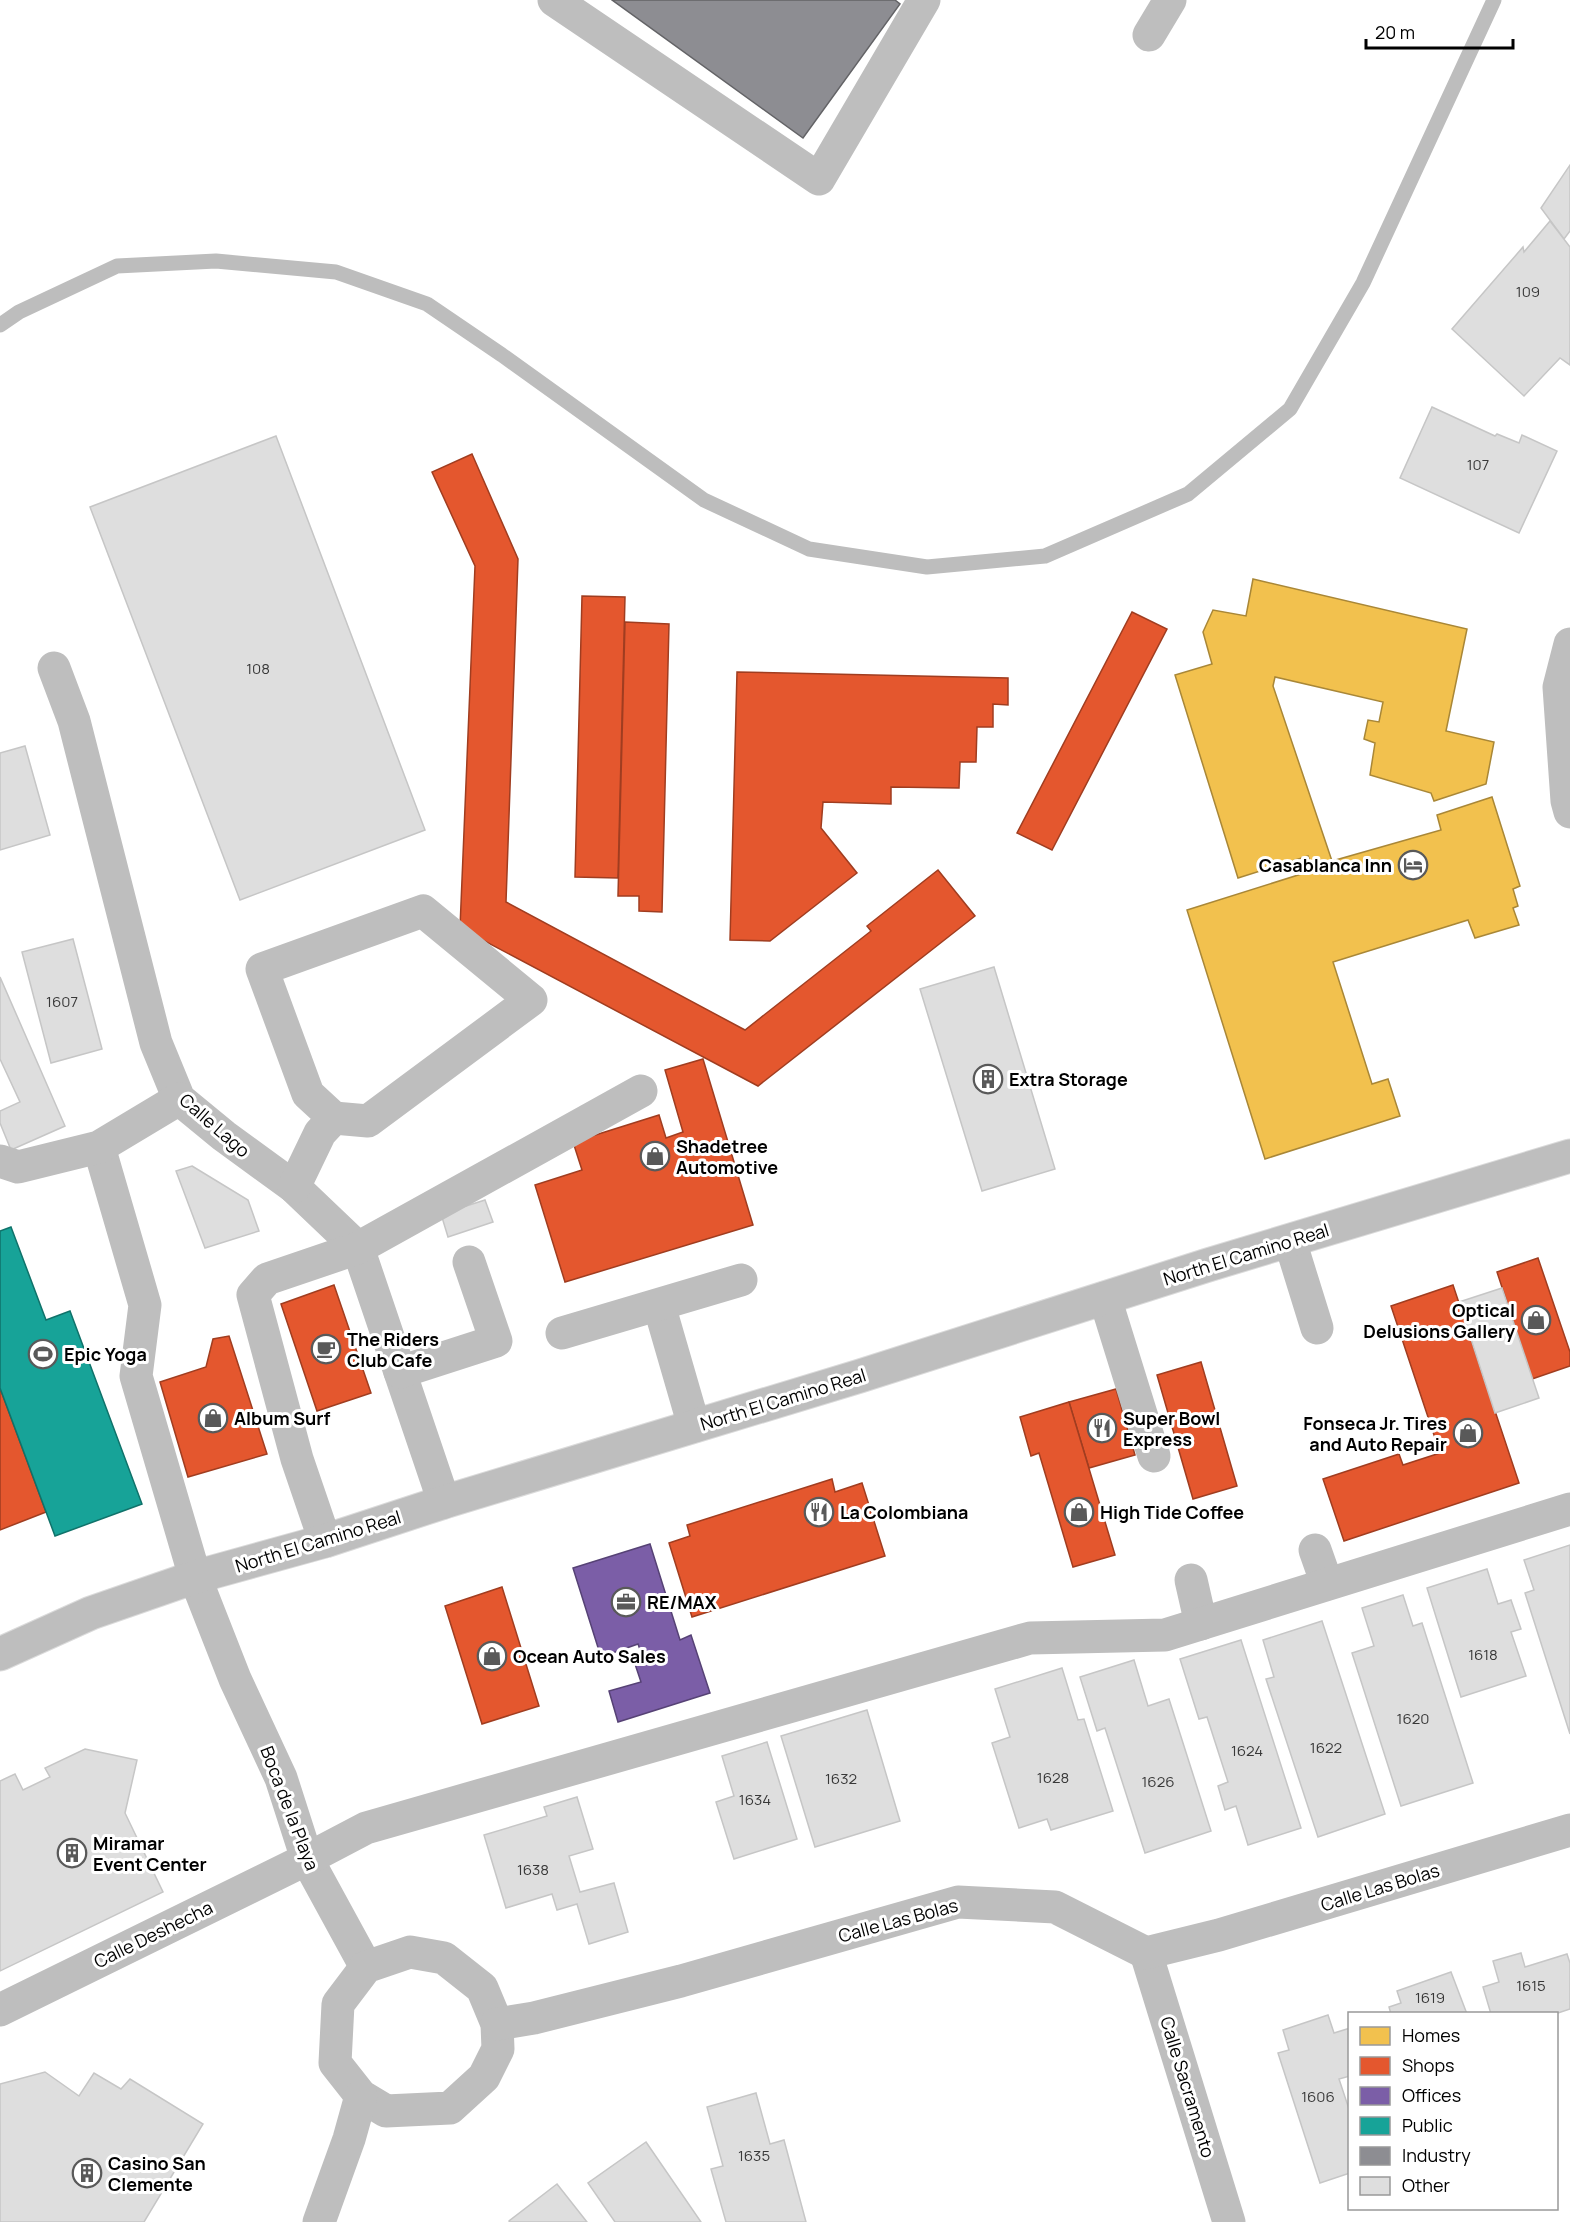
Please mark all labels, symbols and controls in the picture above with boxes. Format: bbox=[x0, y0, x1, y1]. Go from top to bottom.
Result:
scale bar bbox=[1366, 12, 1513, 50]
text: 20 m bbox=[1375, 20, 1415, 44]
house number: 109 bbox=[1516, 281, 1540, 302]
house number: 107 bbox=[1467, 454, 1489, 475]
house number: 108 bbox=[246, 658, 270, 679]
hotel icon: Casablanca Inn bbox=[1397, 849, 1429, 881]
place label: Casablanca Inn bbox=[1259, 853, 1392, 877]
house number: 1607 bbox=[46, 991, 78, 1012]
building icon: Extra Storage bbox=[972, 1063, 1004, 1095]
place label: Extra Storage bbox=[1009, 1067, 1128, 1091]
street label: Calle Lago bbox=[175, 1088, 255, 1162]
place label: Shadetree Automotive bbox=[676, 1134, 778, 1179]
shop icon: Shadetree Automotive bbox=[639, 1140, 671, 1172]
street label: North El Camino Real bbox=[1160, 1217, 1332, 1291]
place label: Optical Delusions Gallery bbox=[1363, 1298, 1515, 1343]
shop icon: Optical Delusions Gallery bbox=[1520, 1304, 1552, 1336]
place label: The Riders Club Cafe bbox=[347, 1327, 439, 1372]
cafe icon: The Riders Club Cafe bbox=[310, 1333, 342, 1365]
sports icon: Epic Yoga bbox=[27, 1338, 59, 1370]
place label: Epic Yoga bbox=[64, 1342, 147, 1366]
street label: North El Camino Real bbox=[697, 1362, 869, 1436]
shop icon: Album Surf bbox=[197, 1402, 229, 1434]
place label: Album Surf bbox=[234, 1406, 331, 1430]
place label: Super Bowl Express bbox=[1123, 1406, 1220, 1451]
place label: Fonseca Jr. Tires and Auto Repair bbox=[1303, 1411, 1447, 1456]
restaurant icon: Super Bowl Express bbox=[1086, 1412, 1118, 1444]
shop icon: Fonseca Jr. Tires and Auto Repair bbox=[1452, 1417, 1484, 1449]
restaurant icon: La Colombiana bbox=[803, 1496, 835, 1528]
shop icon: High Tide Coffee bbox=[1063, 1496, 1095, 1528]
place label: La Colombiana bbox=[840, 1500, 968, 1524]
place label: High Tide Coffee bbox=[1100, 1500, 1244, 1524]
street label: North El Camino Real bbox=[232, 1504, 404, 1578]
office icon: RE/MAX bbox=[610, 1586, 642, 1618]
place label: RE/MAX bbox=[647, 1590, 717, 1614]
shop icon: Ocean Auto Sales bbox=[476, 1640, 508, 1672]
place label: Ocean Auto Sales bbox=[513, 1644, 666, 1668]
house number: 1618 bbox=[1468, 1644, 1498, 1665]
house number: 1620 bbox=[1397, 1708, 1429, 1729]
house number: 1622 bbox=[1310, 1737, 1342, 1758]
house number: 1624 bbox=[1231, 1740, 1263, 1761]
street label: Boca de la Playa bbox=[255, 1742, 325, 1874]
house number: 1628 bbox=[1037, 1767, 1069, 1788]
house number: 1632 bbox=[825, 1768, 857, 1789]
house number: 1626 bbox=[1141, 1771, 1175, 1792]
house number: 1634 bbox=[739, 1789, 771, 1810]
place label: Miramar Event Center bbox=[93, 1831, 207, 1876]
building icon: Miramar Event Center bbox=[56, 1837, 88, 1869]
street label: Calle Las Bolas bbox=[1318, 1858, 1442, 1916]
house number: 1638 bbox=[517, 1859, 549, 1880]
street label: Calle Las Bolas bbox=[835, 1892, 961, 1948]
street label: Calle Deshecha bbox=[90, 1895, 216, 1973]
house number: 1615 bbox=[1516, 1975, 1546, 1996]
house number: 1619 bbox=[1415, 1987, 1445, 2008]
legend bbox=[1348, 2012, 1558, 2210]
street label: Calle Sacramento bbox=[1155, 2014, 1221, 2160]
text: Homes bbox=[1402, 2023, 1460, 2047]
text: Shops bbox=[1402, 2053, 1454, 2077]
text: Offices bbox=[1402, 2083, 1461, 2107]
house number: 1606 bbox=[1301, 2086, 1335, 2107]
text: Public bbox=[1402, 2113, 1453, 2137]
text: Industry bbox=[1402, 2143, 1471, 2167]
house number: 1635 bbox=[738, 2145, 770, 2166]
place label: Casino San Clemente bbox=[108, 2151, 206, 2196]
building icon: Casino San Clemente bbox=[71, 2157, 103, 2189]
text: Other bbox=[1402, 2173, 1450, 2197]

